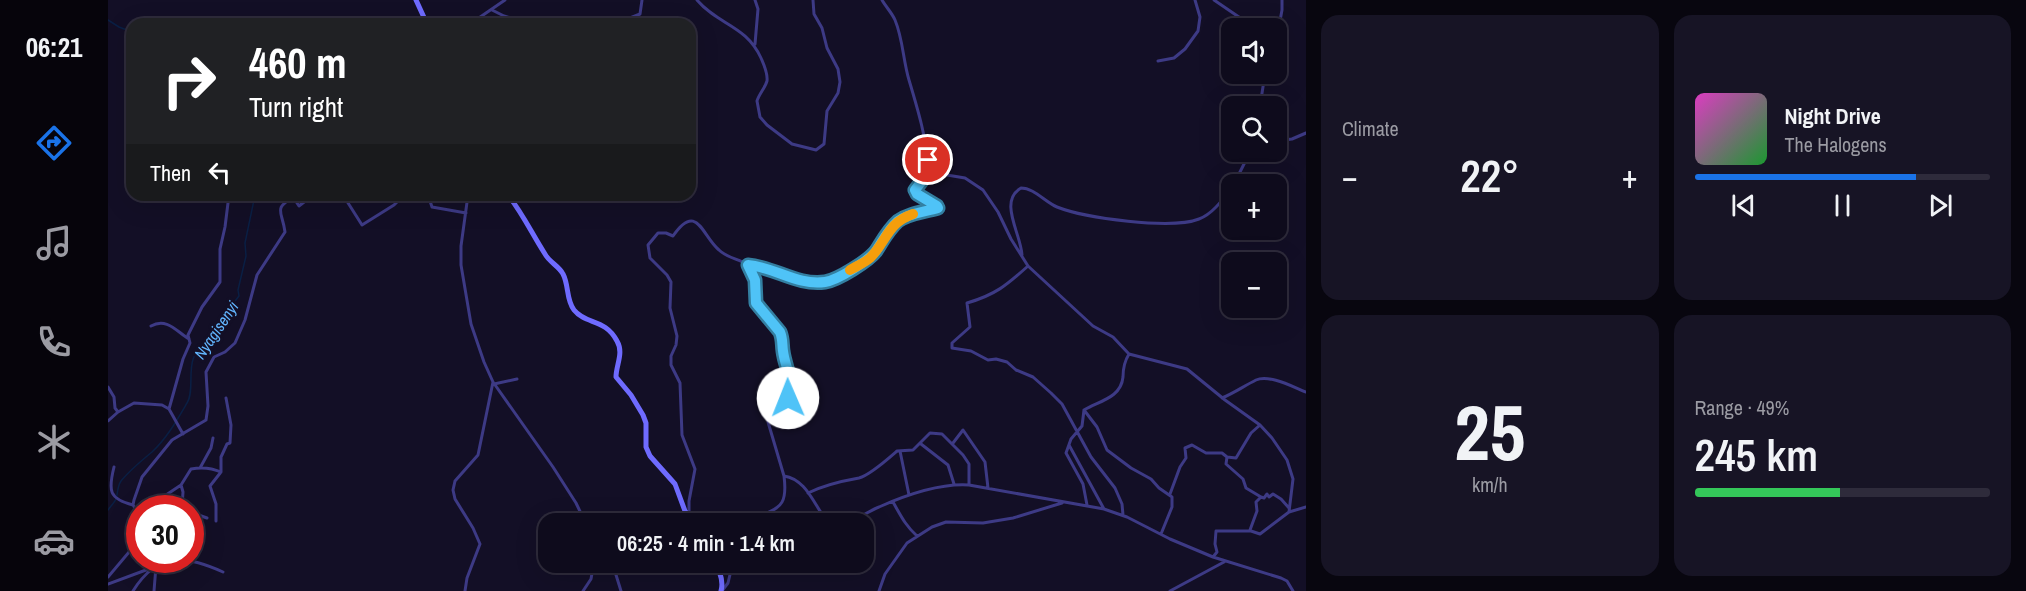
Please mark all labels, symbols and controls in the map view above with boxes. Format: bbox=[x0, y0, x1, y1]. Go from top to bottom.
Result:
map controls bbox=[1221, 18, 1287, 318]
button: sound bbox=[1221, 18, 1287, 84]
text: 06:21 bbox=[26, 29, 82, 65]
text: 460 m bbox=[249, 35, 347, 91]
icon: right bbox=[150, 42, 228, 120]
text: Turn right bbox=[249, 89, 343, 125]
button: search bbox=[1221, 96, 1287, 162]
text: Night Drive bbox=[1785, 101, 1881, 131]
text: Climate bbox=[1342, 115, 1399, 142]
icon: directions bbox=[33, 122, 75, 164]
text: The Halogens bbox=[1785, 131, 1887, 158]
pin bbox=[902, 134, 953, 185]
icon: arrive bbox=[911, 143, 944, 176]
text: 22° bbox=[1460, 145, 1519, 206]
text: − bbox=[1342, 154, 1358, 198]
text: + bbox=[1622, 154, 1637, 198]
icon: left bbox=[203, 156, 236, 189]
text: Then bbox=[150, 158, 191, 188]
button: + bbox=[1221, 174, 1287, 240]
icon: previous bbox=[1727, 189, 1760, 222]
icon: pause bbox=[1826, 189, 1859, 222]
icon: next bbox=[1924, 189, 1957, 222]
icon: music bbox=[33, 222, 75, 264]
button: − bbox=[1221, 252, 1287, 318]
water label: Nyagisenyi bbox=[189, 296, 244, 363]
icon: phone bbox=[33, 321, 75, 363]
position arrow bbox=[756, 366, 820, 430]
text: 25 bbox=[1454, 379, 1525, 484]
text: Range · 49% bbox=[1695, 394, 1789, 421]
icon: climate bbox=[33, 421, 75, 463]
text: 245 km bbox=[1695, 424, 1818, 485]
text: km/h bbox=[1472, 471, 1508, 498]
speed limit sign: 30 bbox=[126, 495, 204, 573]
icon: car bbox=[33, 520, 75, 562]
text: 06:25 · 4 min · 1.4 km bbox=[617, 528, 795, 558]

